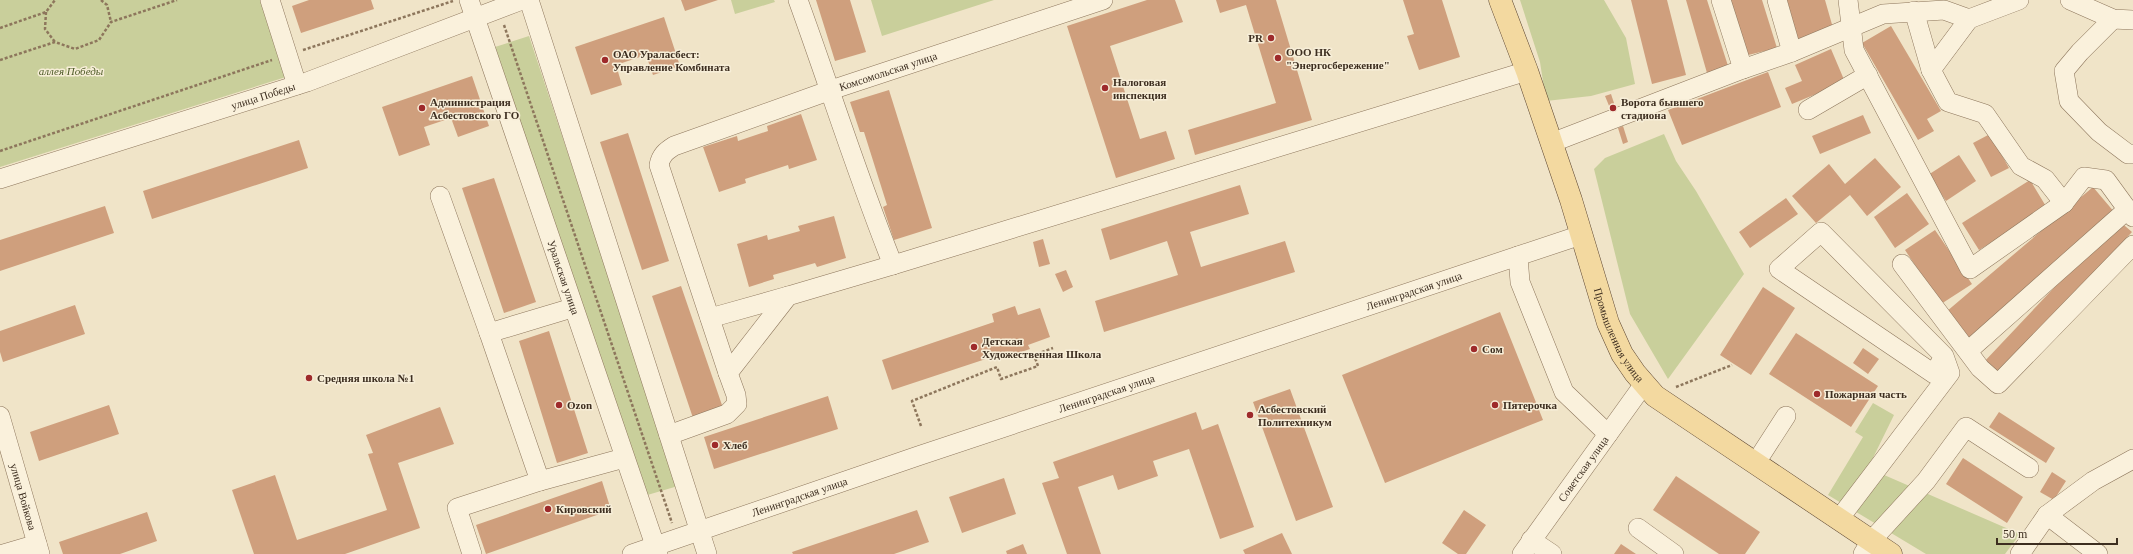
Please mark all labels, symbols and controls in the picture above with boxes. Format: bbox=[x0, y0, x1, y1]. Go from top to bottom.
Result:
place label: PR bbox=[1248, 32, 1264, 44]
marker: PR bbox=[1266, 33, 1276, 43]
place label: ООО НК "Энергосбережение" bbox=[1286, 46, 1390, 71]
place label: ОАО Ураласбест: Управление Комбината bbox=[613, 48, 730, 73]
street label: Комсомольская улица bbox=[838, 49, 939, 93]
marker: ООО НК "Энергосбережение" bbox=[1273, 53, 1283, 63]
marker: ОАО Ураласбест: Управление Комбината bbox=[600, 55, 610, 65]
park label: аллея Победы bbox=[39, 65, 104, 77]
place label: Налоговая инспекция bbox=[1113, 76, 1167, 101]
street label: улица Победы bbox=[230, 80, 297, 112]
marker: Налоговая инспекция bbox=[1100, 83, 1110, 93]
place label: Администрация Асбестовского ГО bbox=[430, 96, 520, 121]
place label: Ворота бывшего стадиона bbox=[1621, 96, 1704, 121]
marker: Администрация Асбестовского ГО bbox=[417, 103, 427, 113]
marker: Ворота бывшего стадиона bbox=[1608, 103, 1618, 113]
street label: Уральская улица bbox=[545, 239, 582, 316]
street label: Ленинградская улица bbox=[1364, 269, 1464, 312]
street label: Промышленная улица bbox=[1592, 286, 1646, 385]
place label: Детская Художественная Школа bbox=[982, 335, 1102, 360]
marker: Детская Художественная Школа bbox=[969, 342, 979, 352]
place label: Сом bbox=[1482, 343, 1503, 355]
marker: Сом bbox=[1469, 344, 1479, 354]
place label: Средняя школа №1 bbox=[317, 372, 414, 384]
street label: Ленинградская улица bbox=[1057, 372, 1156, 415]
marker: Средняя школа №1 bbox=[304, 373, 314, 383]
place label: Пожарная часть bbox=[1825, 388, 1907, 400]
marker: Пожарная часть bbox=[1812, 389, 1822, 399]
place label: Ozon bbox=[567, 399, 592, 411]
place label: Пятерочка bbox=[1503, 399, 1558, 411]
marker: Ozon bbox=[554, 400, 564, 410]
marker: Пятерочка bbox=[1490, 400, 1500, 410]
place label: Асбестовский Политехникум bbox=[1258, 403, 1332, 428]
marker: Асбестовский Политехникум bbox=[1245, 410, 1255, 420]
street label: Советская улица bbox=[1556, 433, 1611, 504]
place label: Хлеб bbox=[723, 439, 748, 451]
marker: Хлеб bbox=[710, 440, 720, 450]
street label: улица Войкова bbox=[8, 462, 39, 532]
street label: Ленинградская улица bbox=[750, 475, 849, 519]
place label: Кировский bbox=[556, 503, 612, 515]
marker: Кировский bbox=[543, 504, 553, 514]
scale bar bbox=[1997, 520, 2117, 546]
text: 50 m bbox=[2003, 527, 2028, 541]

